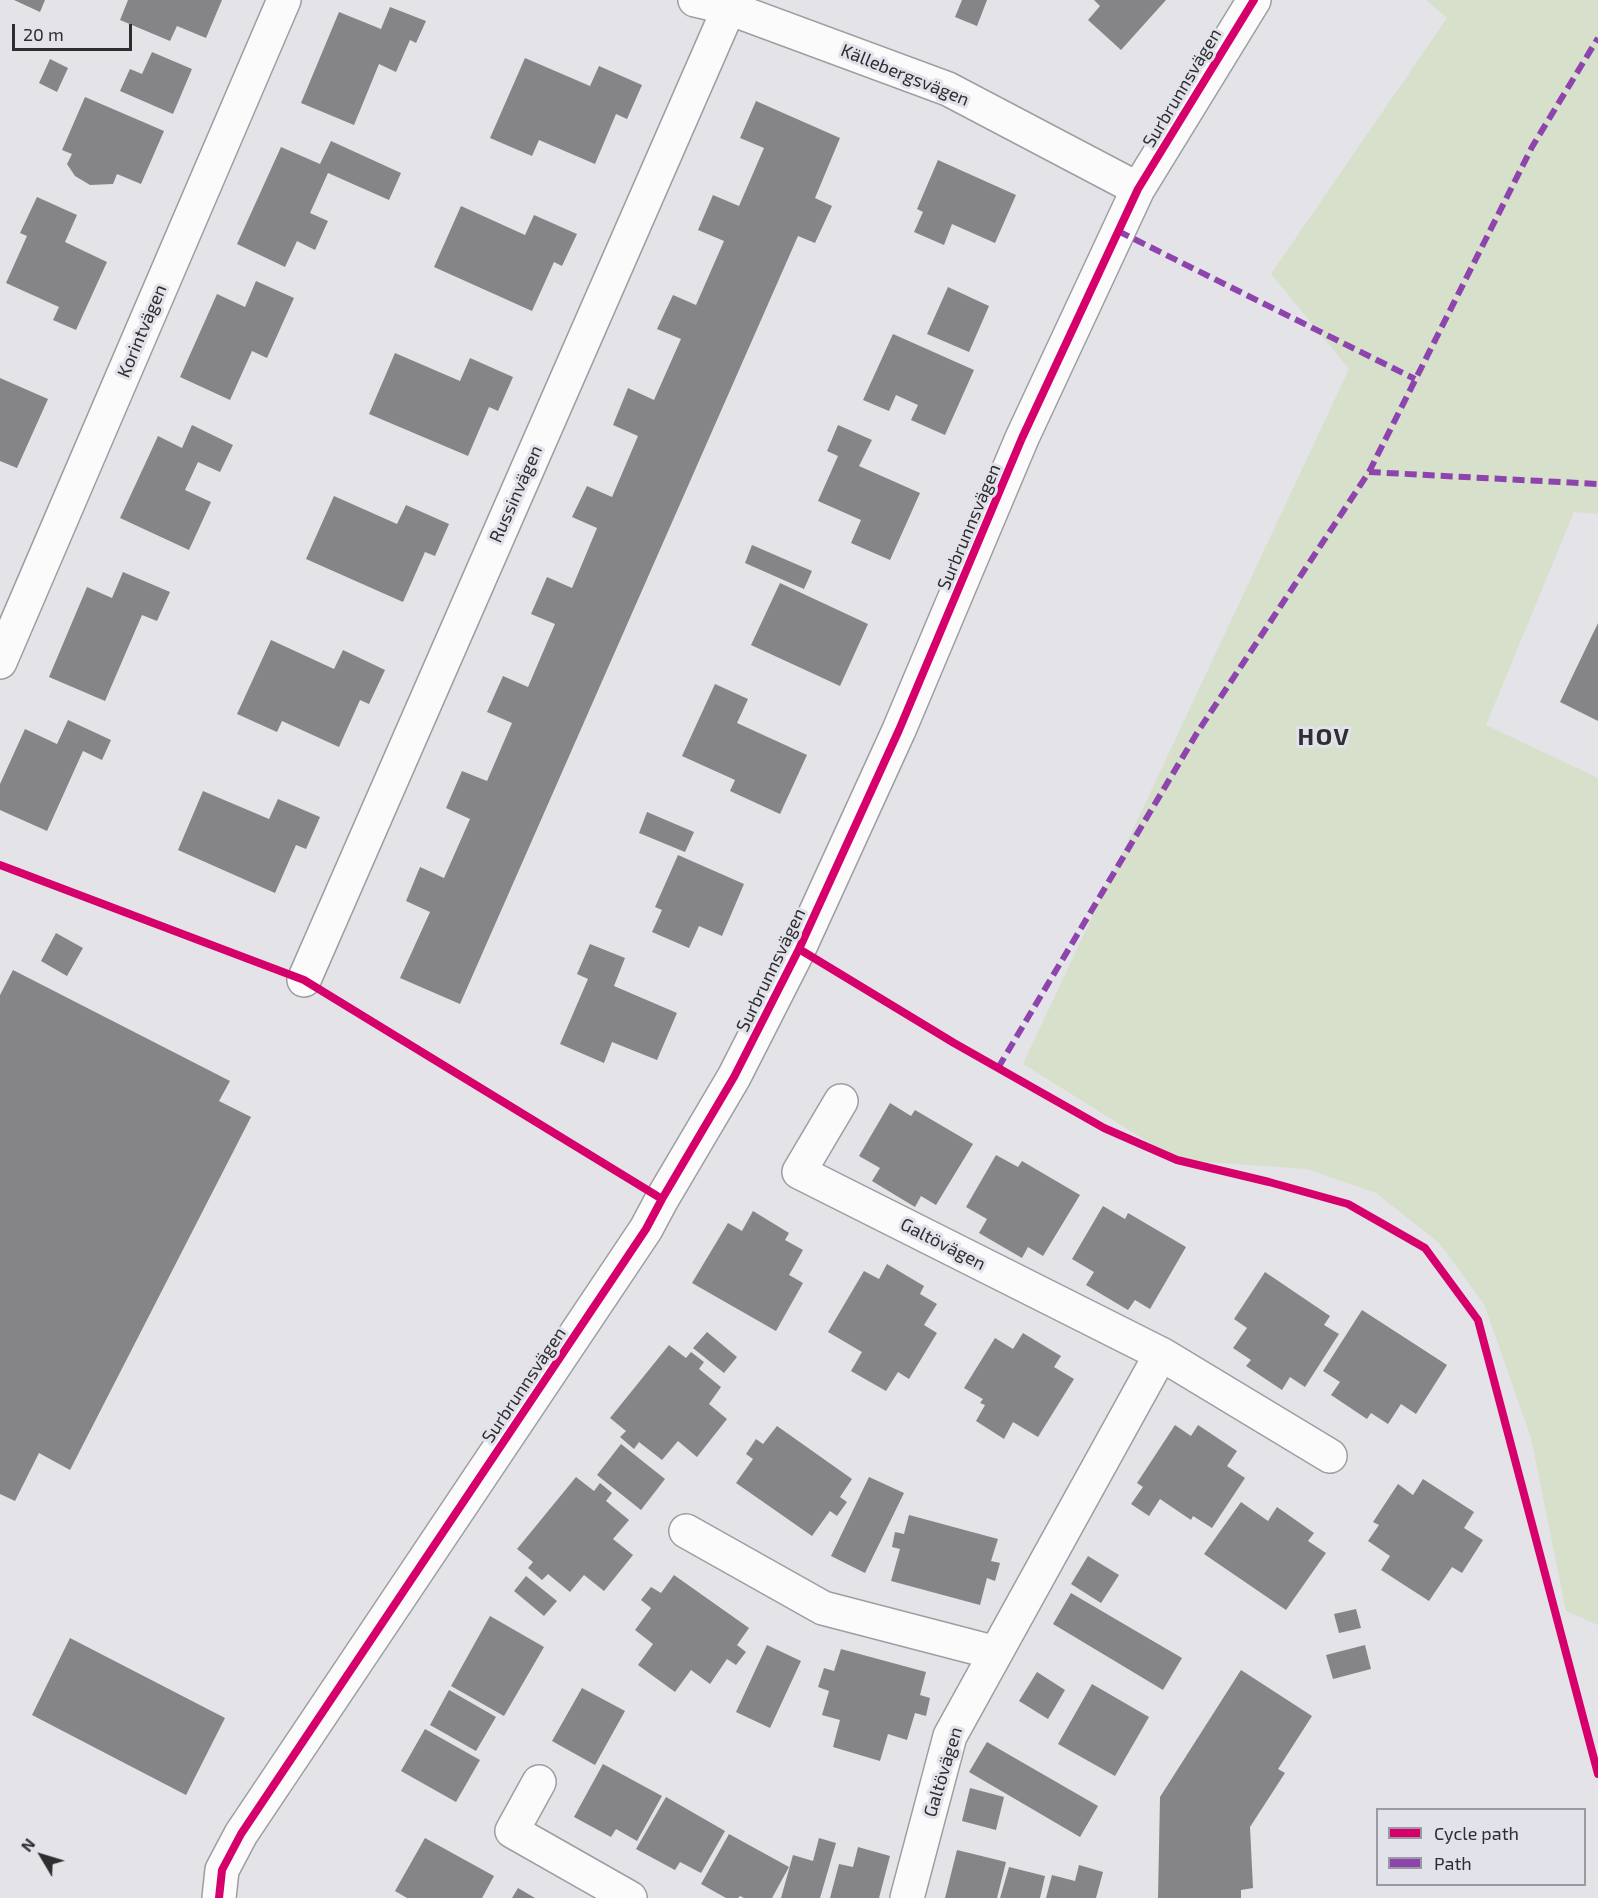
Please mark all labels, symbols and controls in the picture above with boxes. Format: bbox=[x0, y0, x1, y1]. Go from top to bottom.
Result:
scale bar bbox=[15, 12, 135, 50]
text: 20 m bbox=[23, 23, 64, 45]
street label: Surbrunnsvägen bbox=[1138, 25, 1226, 151]
street label: Källebergsvägen bbox=[838, 39, 972, 111]
street label: Korintvägen bbox=[113, 281, 171, 381]
street label: Russinvägen bbox=[485, 442, 547, 546]
street label: Surbrunnsvägen bbox=[933, 461, 1005, 593]
district label: HOV bbox=[1298, 723, 1350, 751]
street label: Surbrunnsvägen bbox=[732, 905, 810, 1035]
street label: Galtövägen bbox=[897, 1213, 989, 1275]
street label: Surbrunnsvägen bbox=[477, 1323, 571, 1447]
street label: Galtövägen bbox=[919, 1724, 967, 1820]
legend bbox=[1376, 1808, 1586, 1886]
text: Cycle path bbox=[1434, 1822, 1519, 1844]
north arrow bbox=[12, 1826, 72, 1886]
text: N bbox=[16, 1834, 38, 1855]
text: Path bbox=[1434, 1852, 1472, 1874]

